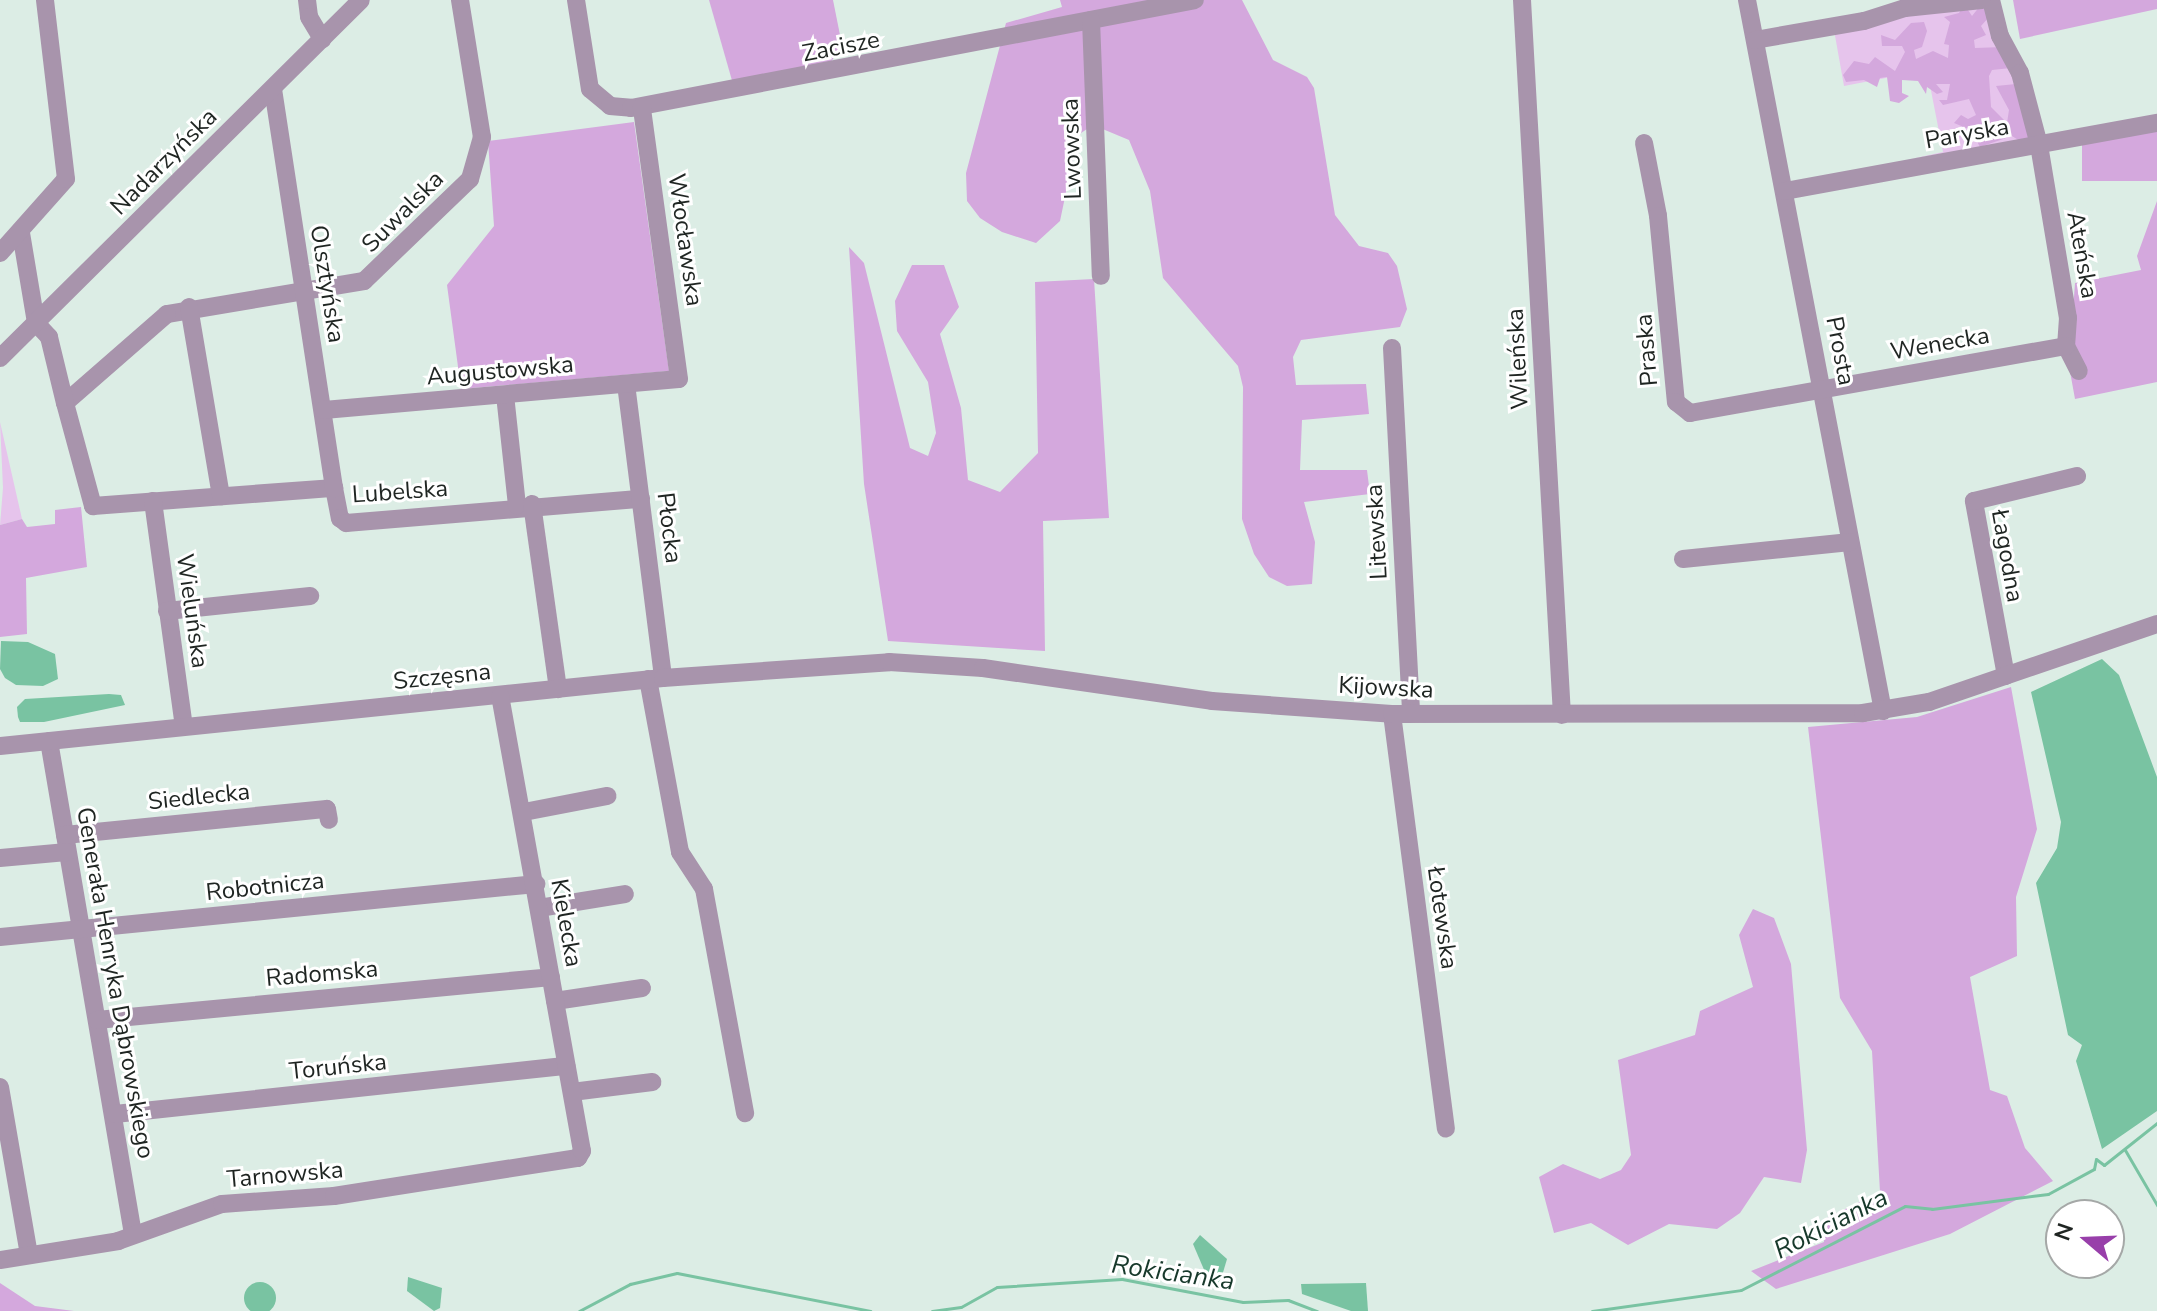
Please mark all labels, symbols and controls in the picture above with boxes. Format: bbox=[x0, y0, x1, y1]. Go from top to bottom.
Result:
street label: Zacisze bbox=[800, 25, 882, 69]
street label: Lwowska bbox=[1056, 98, 1088, 200]
street label: Nadarzyńska bbox=[105, 103, 223, 221]
street label: Paryska bbox=[1923, 112, 2011, 156]
street label: Suwalska bbox=[356, 165, 450, 259]
street label: Włocławska bbox=[661, 172, 709, 308]
street label: Ateńska bbox=[2060, 209, 2104, 301]
street label: Olsztyńska bbox=[304, 223, 350, 345]
street label: Wileńska bbox=[1501, 308, 1535, 410]
street label: Praska bbox=[1630, 313, 1664, 387]
street label: Prosta bbox=[1819, 314, 1861, 388]
street label: Wenecka bbox=[1888, 321, 1992, 367]
street label: Augustowska bbox=[425, 350, 575, 392]
street label: Lubelska bbox=[351, 474, 449, 510]
street label: Litewska bbox=[1360, 484, 1394, 580]
street label: Płocka bbox=[650, 491, 688, 565]
street label: Łagodna bbox=[1985, 507, 2029, 605]
street label: Wieluńska bbox=[170, 552, 214, 670]
street label: Szczęsna bbox=[392, 658, 492, 696]
street label: Kijowska bbox=[1338, 671, 1434, 705]
street label: Siedlecka bbox=[146, 777, 252, 817]
street label: Generała Henryka Dąbrowskiego bbox=[70, 805, 160, 1161]
street label: Łotewska bbox=[1421, 865, 1463, 971]
street label: Robotnicza bbox=[204, 866, 326, 908]
street label: Kielecka bbox=[544, 877, 588, 969]
street label: Radomska bbox=[265, 955, 379, 993]
street label: Toruńska bbox=[288, 1048, 388, 1086]
street label: Tarnowska bbox=[226, 1156, 344, 1194]
water label: Rokicianka bbox=[1769, 1182, 1893, 1266]
north arrow bbox=[2045, 1199, 2125, 1279]
text: N bbox=[2047, 1219, 2081, 1245]
water label: Rokicianka bbox=[1110, 1249, 1236, 1297]

